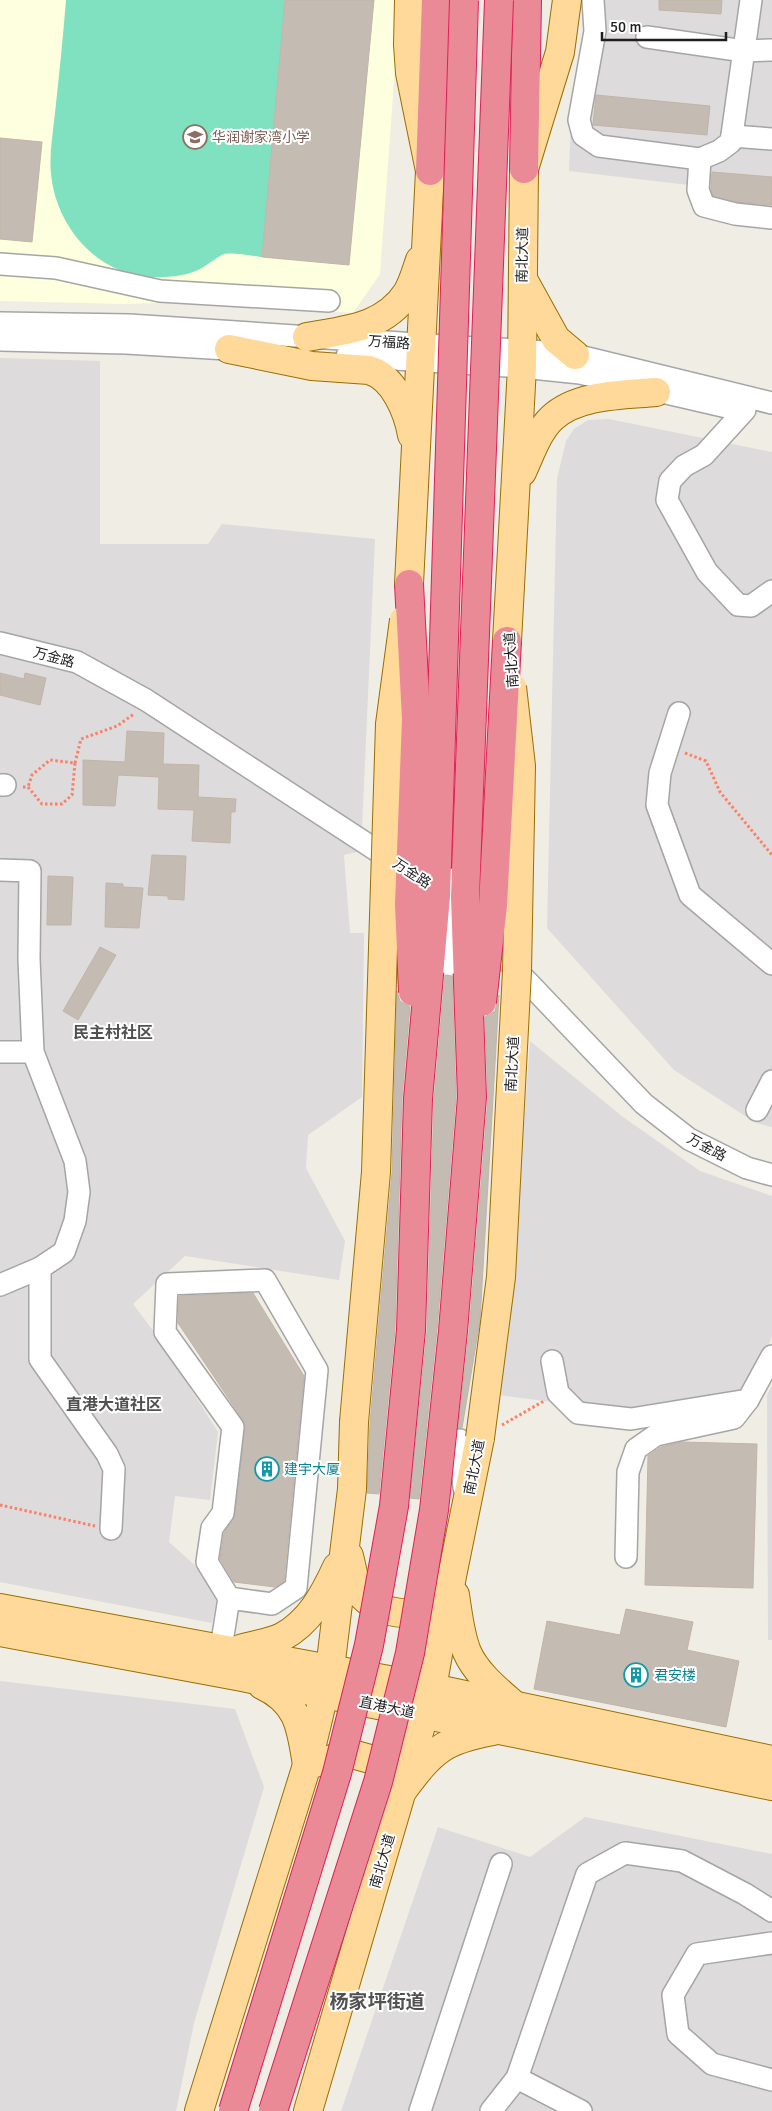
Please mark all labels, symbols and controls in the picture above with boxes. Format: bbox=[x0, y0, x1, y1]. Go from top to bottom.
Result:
scale bar bbox=[602, 10, 726, 42]
text: 50 m bbox=[610, 18, 641, 36]
school or university icon: 华润谢家湾小学 bbox=[182, 124, 208, 150]
place label: 华润谢家湾小学 bbox=[212, 129, 310, 146]
street label: 南北大道 bbox=[514, 227, 531, 283]
street label: 万福路 bbox=[367, 333, 411, 352]
street label: 南北大道 bbox=[501, 631, 522, 688]
street label: 万金路 bbox=[31, 644, 76, 671]
street label: 万金路 bbox=[389, 855, 434, 892]
district label: 民主村社区 bbox=[73, 1023, 153, 1043]
street label: 南北大道 bbox=[503, 1036, 522, 1092]
street label: 万金路 bbox=[684, 1130, 729, 1165]
district label: 直港大道社区 bbox=[66, 1395, 162, 1415]
street label: 南北大道 bbox=[461, 1438, 488, 1496]
building icon: 建宇大厦 bbox=[254, 1456, 280, 1482]
place label: 建宇大厦 bbox=[284, 1461, 340, 1478]
building icon: 君安楼 bbox=[623, 1662, 649, 1688]
place label: 君安楼 bbox=[654, 1667, 696, 1684]
street label: 直港大道 bbox=[358, 1693, 416, 1722]
street label: 南北大道 bbox=[367, 1832, 398, 1890]
district label: 杨家坪街道 bbox=[329, 1990, 425, 2014]

